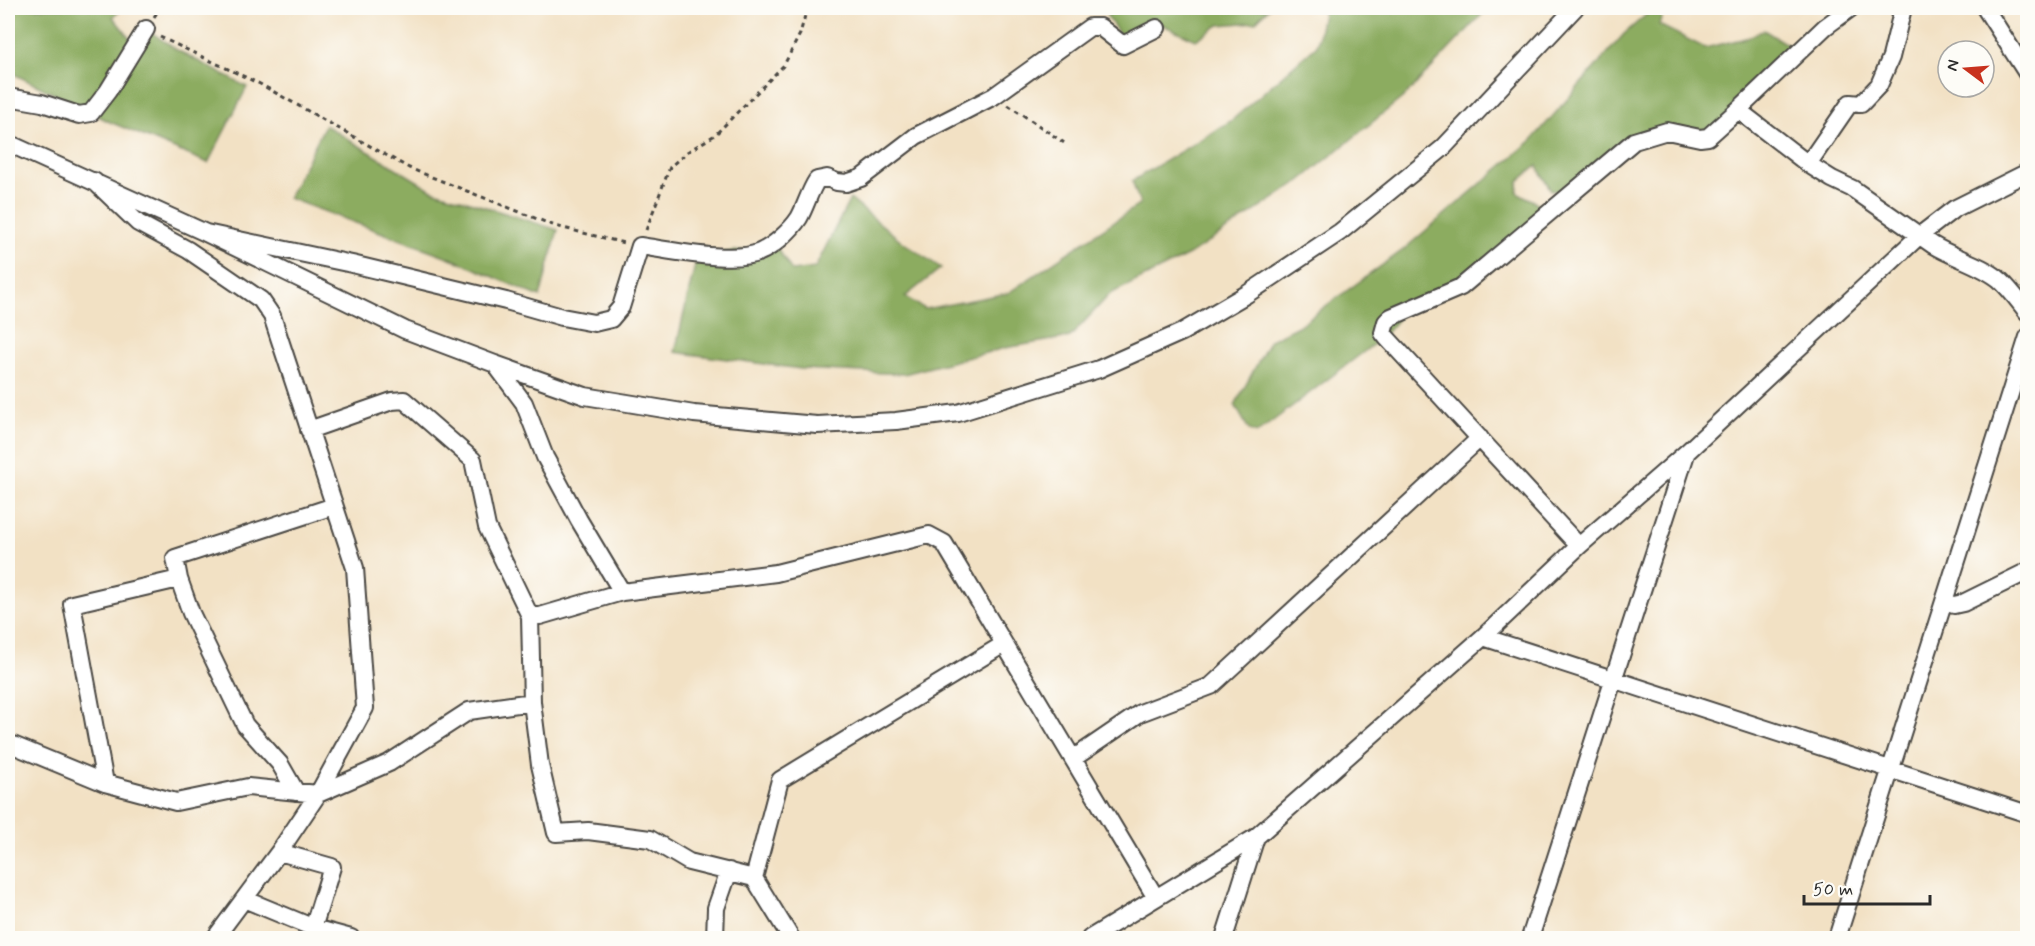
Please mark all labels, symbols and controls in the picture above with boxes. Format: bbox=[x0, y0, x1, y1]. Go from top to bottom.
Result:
north arrow bbox=[1936, 39, 1996, 99]
text: N bbox=[1941, 57, 1965, 73]
scale bar bbox=[1804, 868, 1930, 906]
text: 50 m bbox=[1813, 878, 1853, 902]

